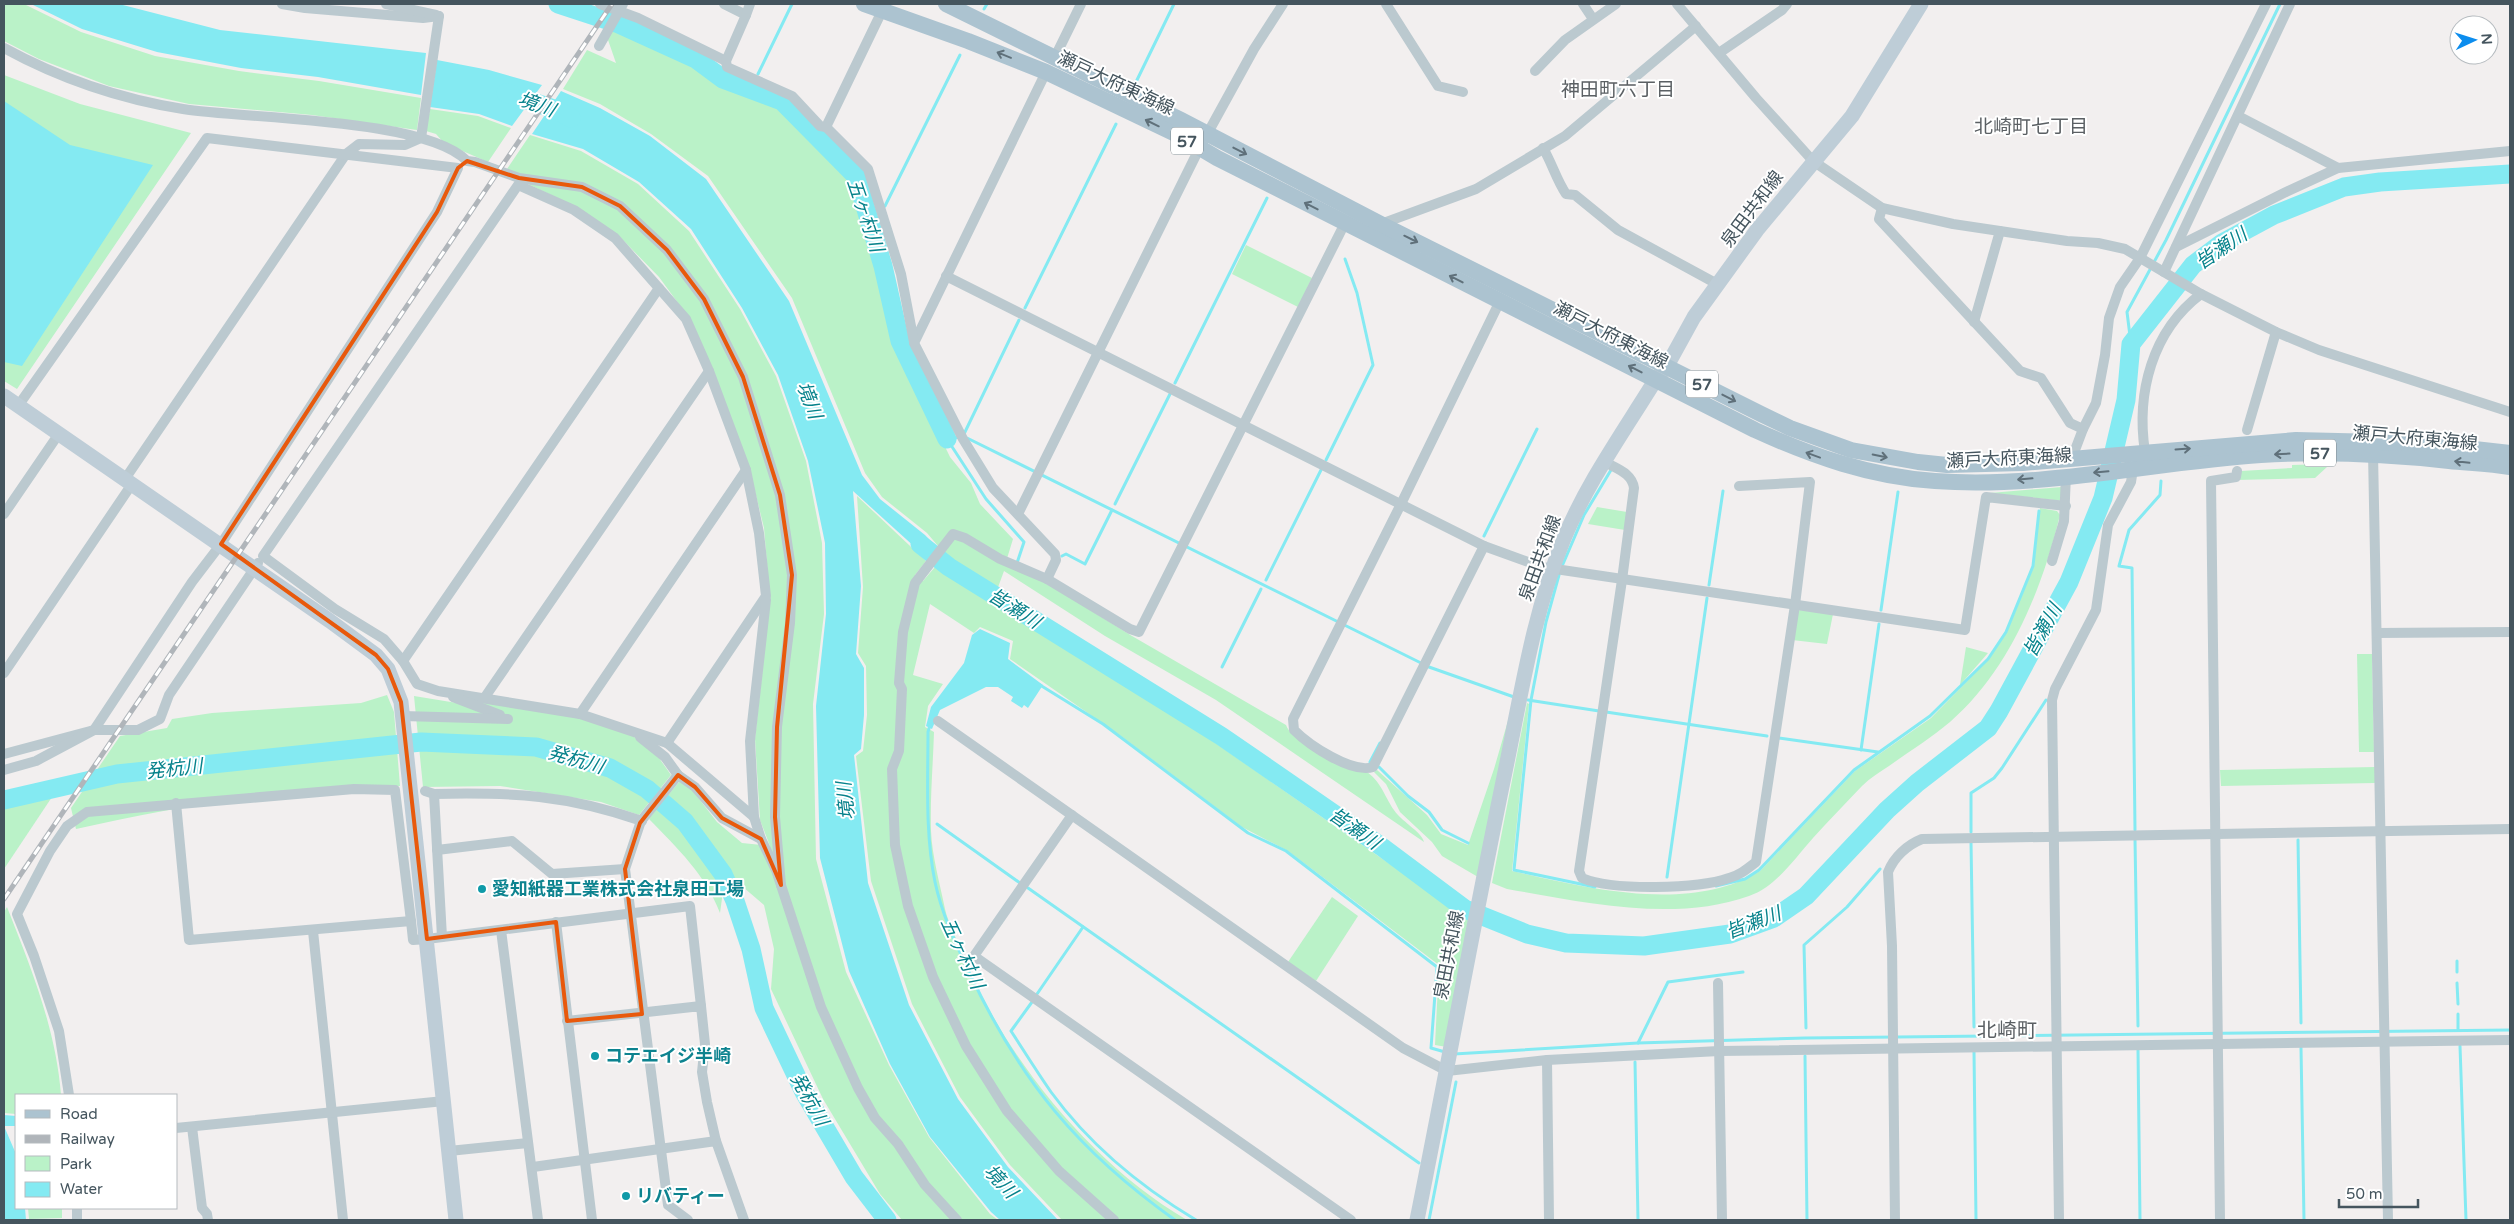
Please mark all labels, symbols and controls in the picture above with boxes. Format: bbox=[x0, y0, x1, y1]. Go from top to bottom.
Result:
north arrow bbox=[2449, 15, 2499, 65]
text: N bbox=[2478, 33, 2495, 45]
street label: 瀬戸大府東海線 bbox=[1054, 46, 1178, 120]
one-way arrow bbox=[997, 50, 1012, 59]
district label: 神田町六丁目 bbox=[1561, 79, 1675, 101]
water label: 境川 bbox=[515, 88, 560, 122]
district label: 北崎町七丁目 bbox=[1974, 116, 2088, 138]
one-way arrow bbox=[1144, 117, 1159, 127]
road number: 57 bbox=[1171, 128, 1203, 154]
one-way arrow bbox=[1232, 147, 1247, 156]
street label: 泉田共和線 bbox=[1716, 166, 1788, 252]
water label: 五ヶ村川 bbox=[842, 176, 888, 257]
one-way arrow bbox=[1304, 201, 1319, 210]
water label: 皆瀬川 bbox=[2192, 223, 2253, 274]
one-way arrow bbox=[1403, 235, 1418, 244]
one-way arrow bbox=[1449, 274, 1464, 283]
street label: 瀬戸大府東海線 bbox=[1550, 297, 1672, 373]
one-way arrow bbox=[1628, 364, 1643, 373]
road number: 57 bbox=[1686, 370, 1718, 398]
water label: 境川 bbox=[792, 379, 827, 424]
one-way arrow bbox=[1721, 393, 1736, 403]
street label: 瀬戸大府東海線 bbox=[2351, 422, 2479, 454]
road number: 57 bbox=[2304, 439, 2336, 466]
street label: 瀬戸大府東海線 bbox=[1946, 444, 2072, 472]
one-way arrow bbox=[2174, 444, 2190, 454]
one-way arrow bbox=[1806, 450, 1821, 459]
one-way arrow bbox=[2275, 450, 2291, 459]
one-way arrow bbox=[1871, 452, 1887, 461]
one-way arrow bbox=[2454, 457, 2470, 467]
one-way arrow bbox=[2094, 467, 2110, 477]
one-way arrow bbox=[2017, 475, 2033, 484]
street label: 泉田共和線 bbox=[1514, 512, 1566, 604]
water label: 皆瀬川 bbox=[984, 584, 1046, 634]
water label: 皆瀬川 bbox=[2019, 598, 2067, 661]
water label: 発杭川 bbox=[545, 742, 608, 779]
water label: 発杭川 bbox=[145, 755, 206, 783]
water label: 境川 bbox=[833, 779, 859, 821]
water label: 皆瀬川 bbox=[1325, 803, 1386, 855]
place label: 愛知紙器工業株式会社泉田工場 bbox=[492, 878, 744, 900]
marker: 愛知紙器工業株式会社泉田工場 bbox=[476, 883, 488, 895]
water label: 皆瀬川 bbox=[1723, 902, 1786, 943]
street label: 泉田共和線 bbox=[1430, 909, 1468, 1001]
water label: 五ヶ村川 bbox=[936, 914, 989, 994]
district label: 北崎町 bbox=[1977, 1019, 2037, 1043]
place label: コテエイジ半崎 bbox=[605, 1045, 731, 1067]
marker: コテエイジ半崎 bbox=[589, 1050, 601, 1062]
water label: 発杭川 bbox=[786, 1069, 834, 1131]
legend bbox=[15, 1094, 178, 1209]
text: Road bbox=[60, 1105, 98, 1123]
text: Railway bbox=[60, 1130, 115, 1148]
text: Park bbox=[60, 1155, 92, 1173]
water label: 境川 bbox=[979, 1160, 1023, 1205]
scale bar bbox=[2339, 1176, 2418, 1208]
text: Water bbox=[60, 1180, 103, 1198]
place label: リバティー bbox=[636, 1185, 725, 1207]
text: 50 m bbox=[2346, 1185, 2383, 1203]
marker: リバティー bbox=[620, 1190, 632, 1202]

